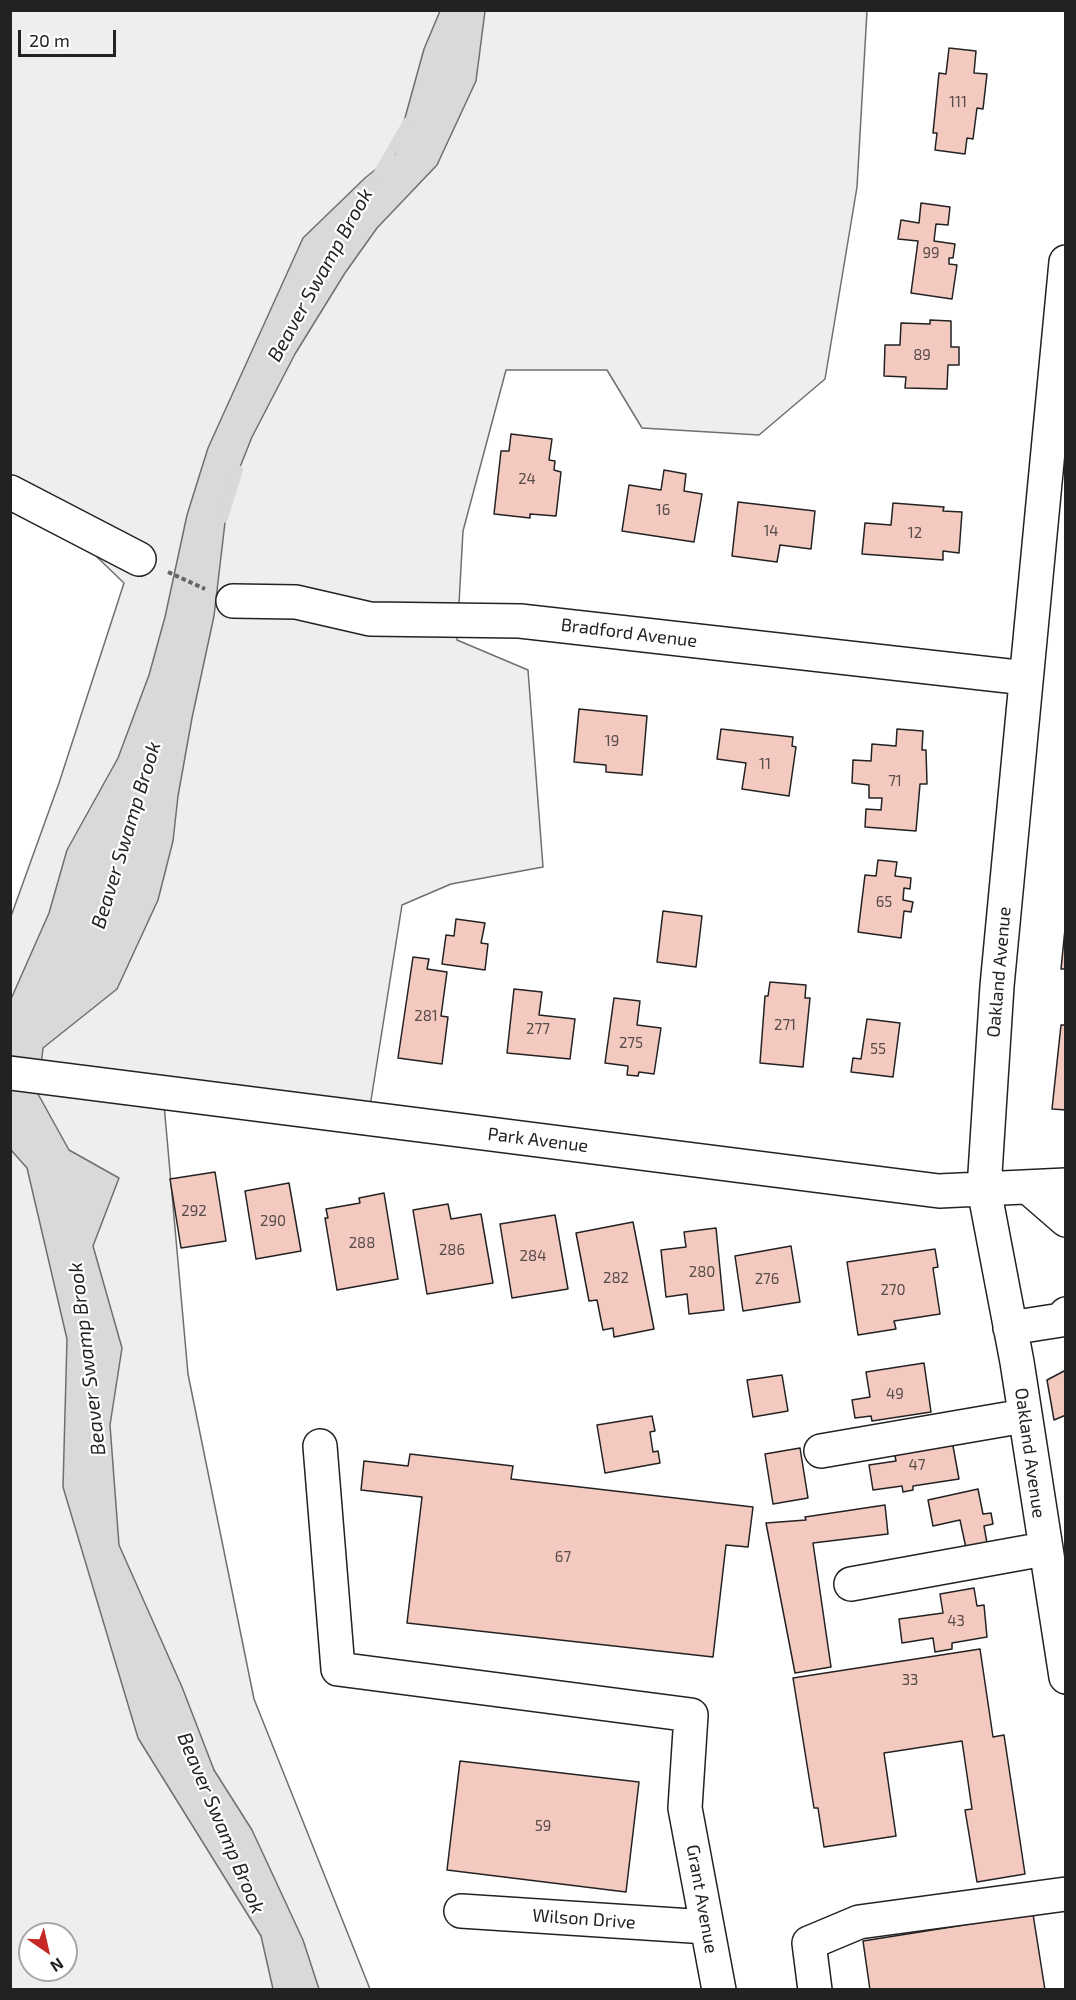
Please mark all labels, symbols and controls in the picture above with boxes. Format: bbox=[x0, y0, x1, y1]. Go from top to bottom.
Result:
scale bar bbox=[21, 18, 118, 56]
text: 20 m bbox=[29, 29, 70, 51]
house number: 111 bbox=[949, 93, 967, 111]
water label: Beaver Swamp Brook bbox=[262, 184, 378, 366]
house number: 99 bbox=[922, 244, 940, 262]
house number: 89 bbox=[913, 346, 931, 364]
house number: 24 bbox=[518, 470, 536, 488]
house number: 16 bbox=[656, 501, 670, 519]
house number: 14 bbox=[763, 522, 779, 540]
house number: 12 bbox=[908, 524, 922, 542]
street label: Bradford Avenue bbox=[560, 614, 698, 652]
house number: 19 bbox=[605, 732, 619, 750]
water label: Beaver Swamp Brook bbox=[86, 739, 166, 931]
house number: 11 bbox=[759, 755, 771, 773]
house number: 71 bbox=[888, 772, 902, 790]
house number: 65 bbox=[876, 893, 892, 911]
street label: Oakland Avenue bbox=[983, 906, 1015, 1038]
house number: 281 bbox=[414, 1007, 438, 1025]
house number: 271 bbox=[774, 1016, 796, 1034]
house number: 277 bbox=[526, 1020, 550, 1038]
house number: 275 bbox=[619, 1034, 643, 1052]
house number: 55 bbox=[870, 1040, 886, 1058]
street label: Park Avenue bbox=[486, 1123, 590, 1157]
house number: 292 bbox=[181, 1202, 207, 1220]
house number: 290 bbox=[260, 1212, 286, 1230]
house number: 288 bbox=[349, 1234, 375, 1252]
house number: 286 bbox=[439, 1241, 465, 1259]
house number: 284 bbox=[520, 1247, 546, 1265]
water label: Beaver Swamp Brook bbox=[63, 1261, 111, 1457]
house number: 280 bbox=[689, 1263, 715, 1281]
house number: 282 bbox=[603, 1269, 629, 1287]
house number: 276 bbox=[755, 1270, 779, 1288]
house number: 270 bbox=[880, 1281, 906, 1299]
house number: 49 bbox=[886, 1385, 904, 1403]
street label: Oakland Avenue bbox=[1010, 1386, 1050, 1520]
house number: 47 bbox=[909, 1456, 925, 1474]
house number: 67 bbox=[555, 1548, 571, 1566]
house number: 43 bbox=[947, 1612, 965, 1630]
house number: 33 bbox=[902, 1671, 918, 1689]
water label: Beaver Swamp Brook bbox=[172, 1729, 270, 1917]
house number: 59 bbox=[535, 1817, 551, 1835]
street label: Grant Avenue bbox=[682, 1843, 722, 1955]
street label: Wilson Drive bbox=[532, 1905, 636, 1933]
north arrow bbox=[18, 1922, 78, 1982]
text: N bbox=[47, 1955, 67, 1977]

